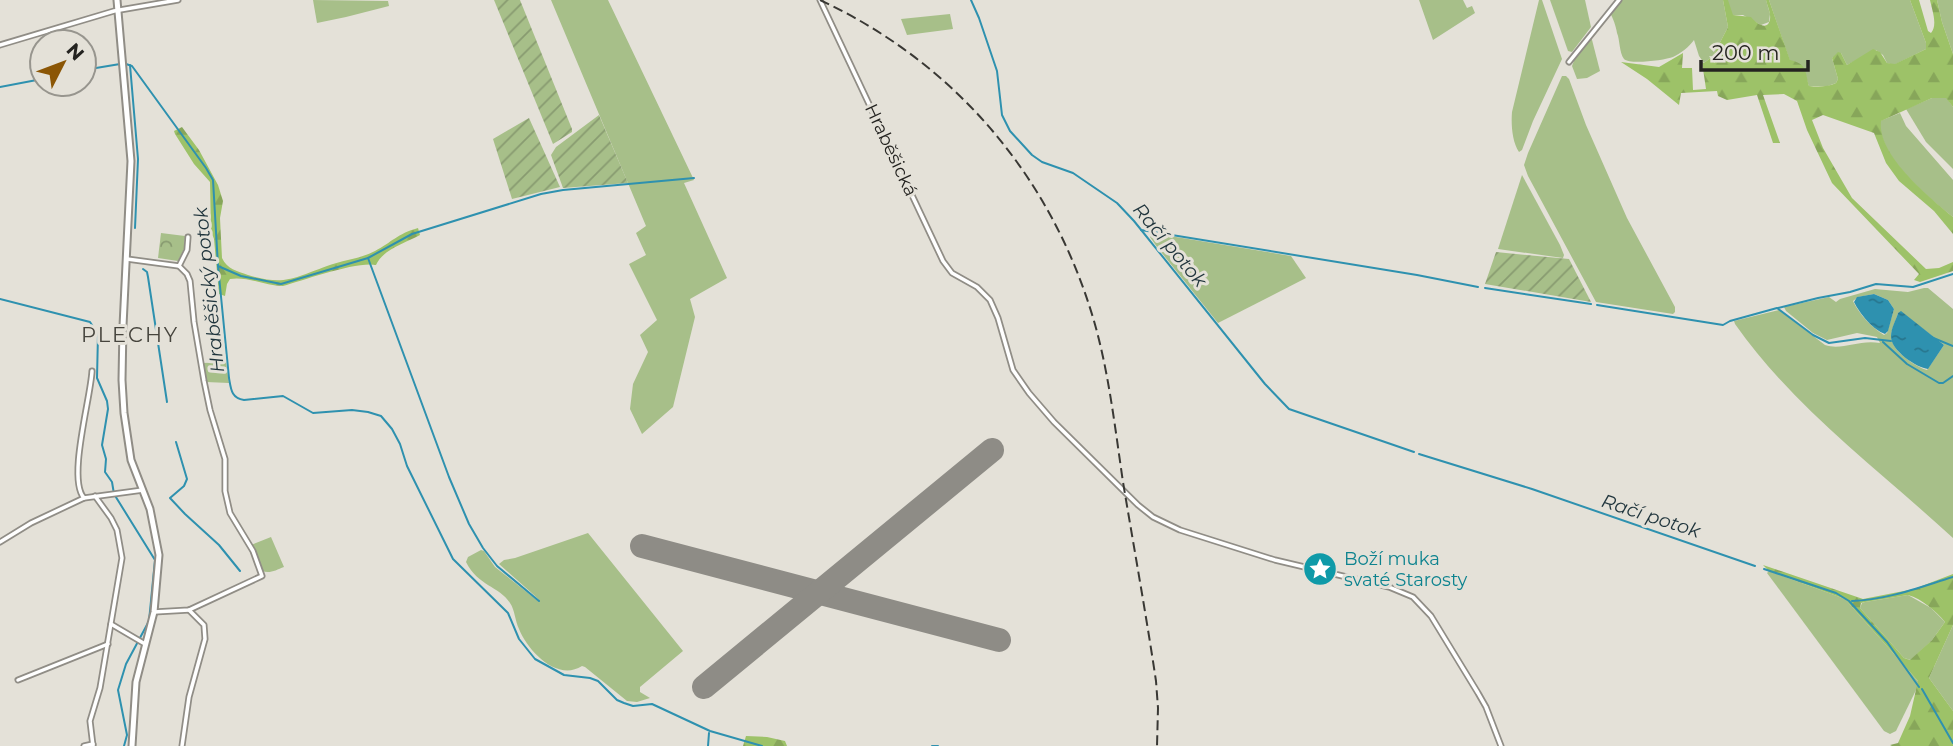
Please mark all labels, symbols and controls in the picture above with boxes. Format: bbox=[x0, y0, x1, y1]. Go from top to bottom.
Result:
north arrow bbox=[28, 28, 98, 98]
scale bar bbox=[1701, 28, 1808, 72]
text: N bbox=[62, 39, 89, 65]
text: 200 m bbox=[1712, 40, 1779, 65]
street label: Hraběšická bbox=[860, 100, 922, 200]
water label: Račí potok bbox=[1128, 198, 1212, 292]
water label: Hraběšický potok bbox=[189, 205, 229, 374]
district label: PLECHY bbox=[81, 322, 179, 347]
water label: Račí potok bbox=[1599, 489, 1704, 543]
place label: Boží muka svaté Starosty bbox=[1344, 548, 1468, 591]
place icon: Boží muka svaté Starosty bbox=[1301, 550, 1339, 588]

